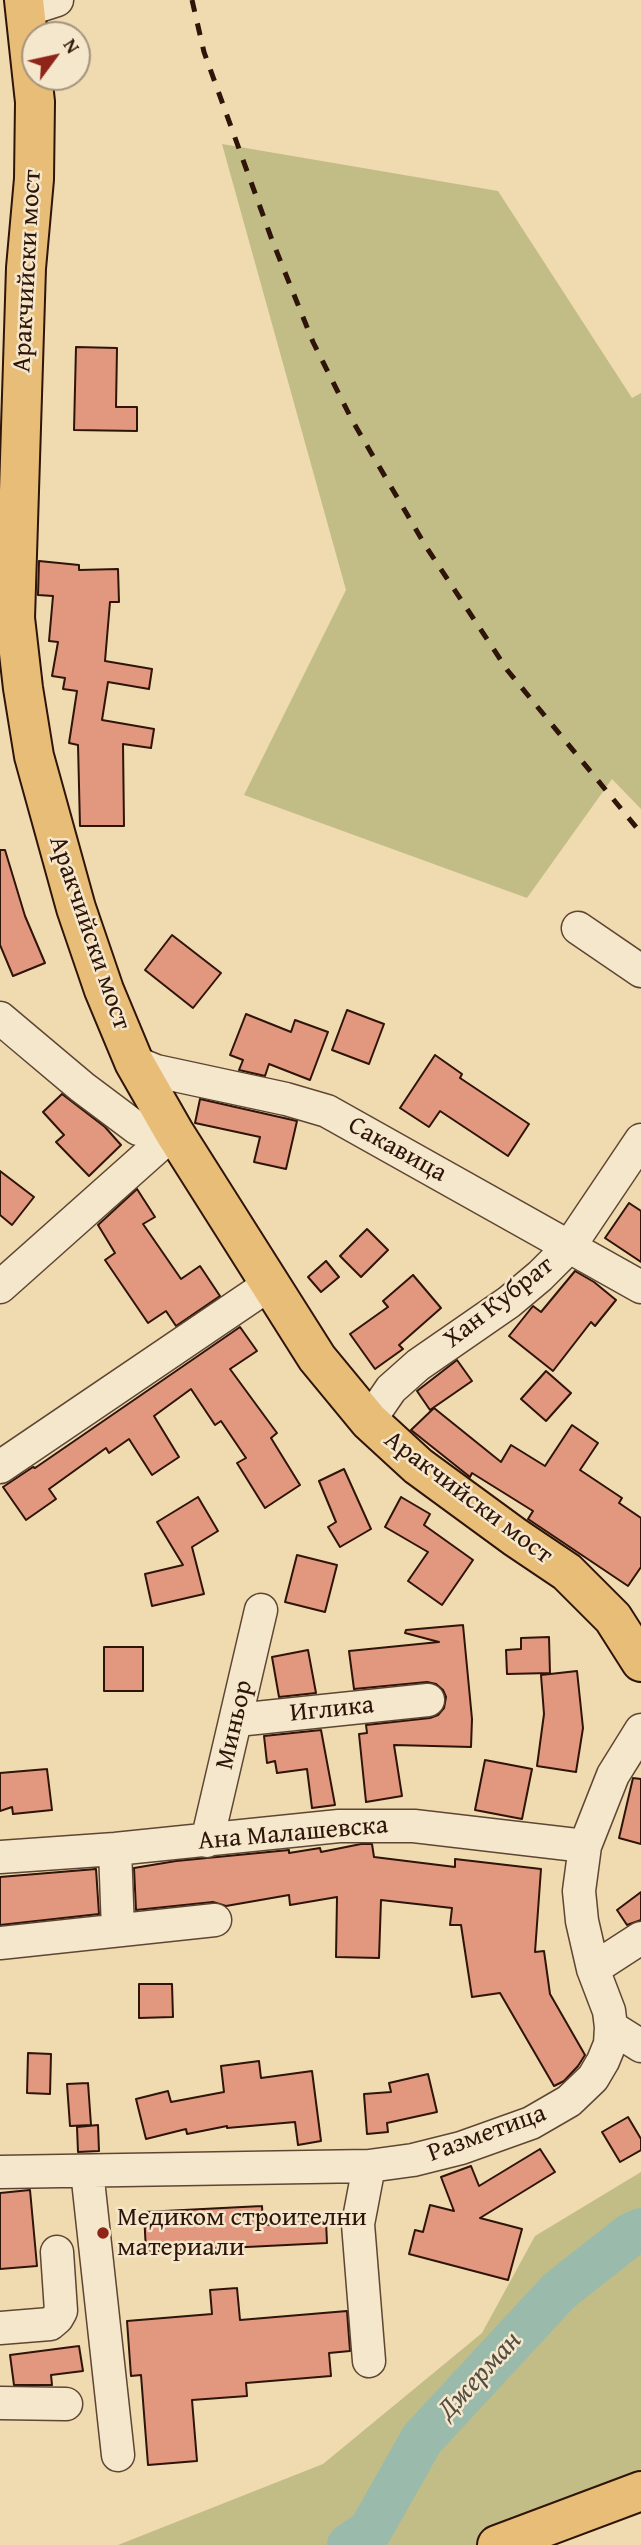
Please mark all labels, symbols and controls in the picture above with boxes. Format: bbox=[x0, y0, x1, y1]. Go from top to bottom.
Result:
north arrow bbox=[21, 21, 91, 91]
text: N bbox=[57, 33, 87, 59]
street label: Аракчийски мост bbox=[7, 169, 49, 373]
street label: Аракчийски мост bbox=[41, 832, 137, 1034]
street label: Сакавица bbox=[342, 1110, 452, 1190]
street label: Хан Кубрат bbox=[438, 1250, 560, 1356]
street label: Аракчийски мост bbox=[378, 1424, 558, 1572]
street label: Миньор bbox=[210, 1677, 260, 1773]
street label: Иглика bbox=[288, 1690, 376, 1730]
street label: Ана Малашевска bbox=[197, 1810, 389, 1858]
street label: Разметица bbox=[424, 2098, 550, 2170]
place label: Медиком строителни материали bbox=[117, 2202, 367, 2264]
marker: Медиком строителни материали bbox=[95, 2225, 111, 2241]
water label: Джерман bbox=[431, 2325, 529, 2427]

